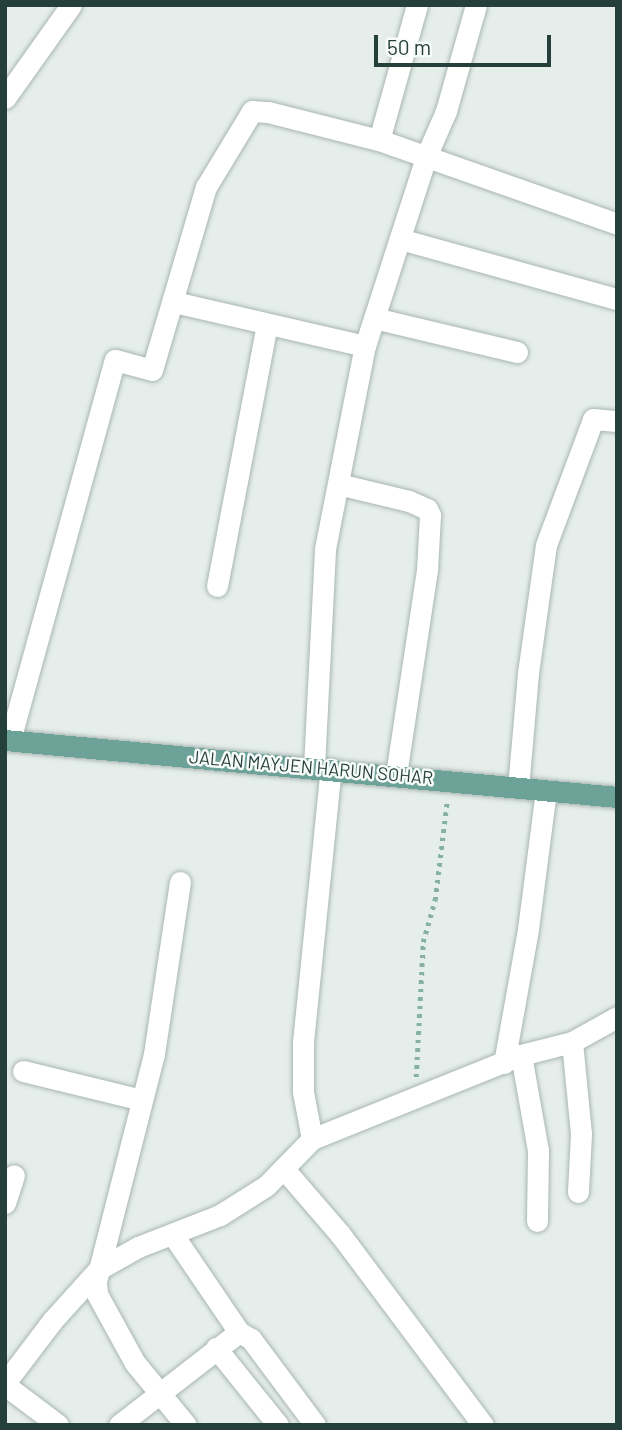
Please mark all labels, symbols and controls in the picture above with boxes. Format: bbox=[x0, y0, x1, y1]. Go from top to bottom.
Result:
scale bar bbox=[377, 21, 554, 65]
text: 50 m bbox=[387, 34, 431, 59]
street label: JALAN MAYJEN HARUN SOHAR bbox=[188, 746, 434, 788]

